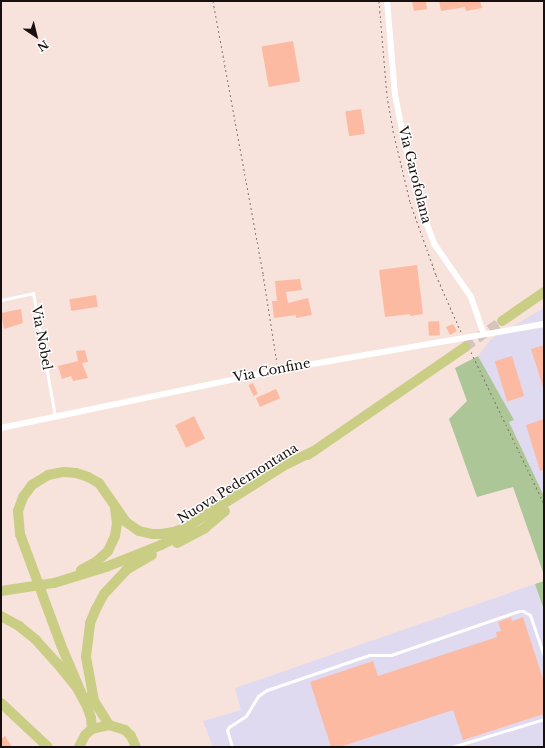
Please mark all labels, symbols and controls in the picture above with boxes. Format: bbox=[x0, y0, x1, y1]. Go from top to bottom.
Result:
north arrow bbox=[16, 16, 56, 56]
text: N bbox=[35, 37, 51, 55]
street label: Via Garofolana bbox=[394, 125, 434, 225]
street label: Via Nobel bbox=[28, 304, 54, 372]
street label: Via Confine bbox=[232, 356, 312, 386]
street label: Nuova Pedemontana bbox=[175, 441, 301, 527]

